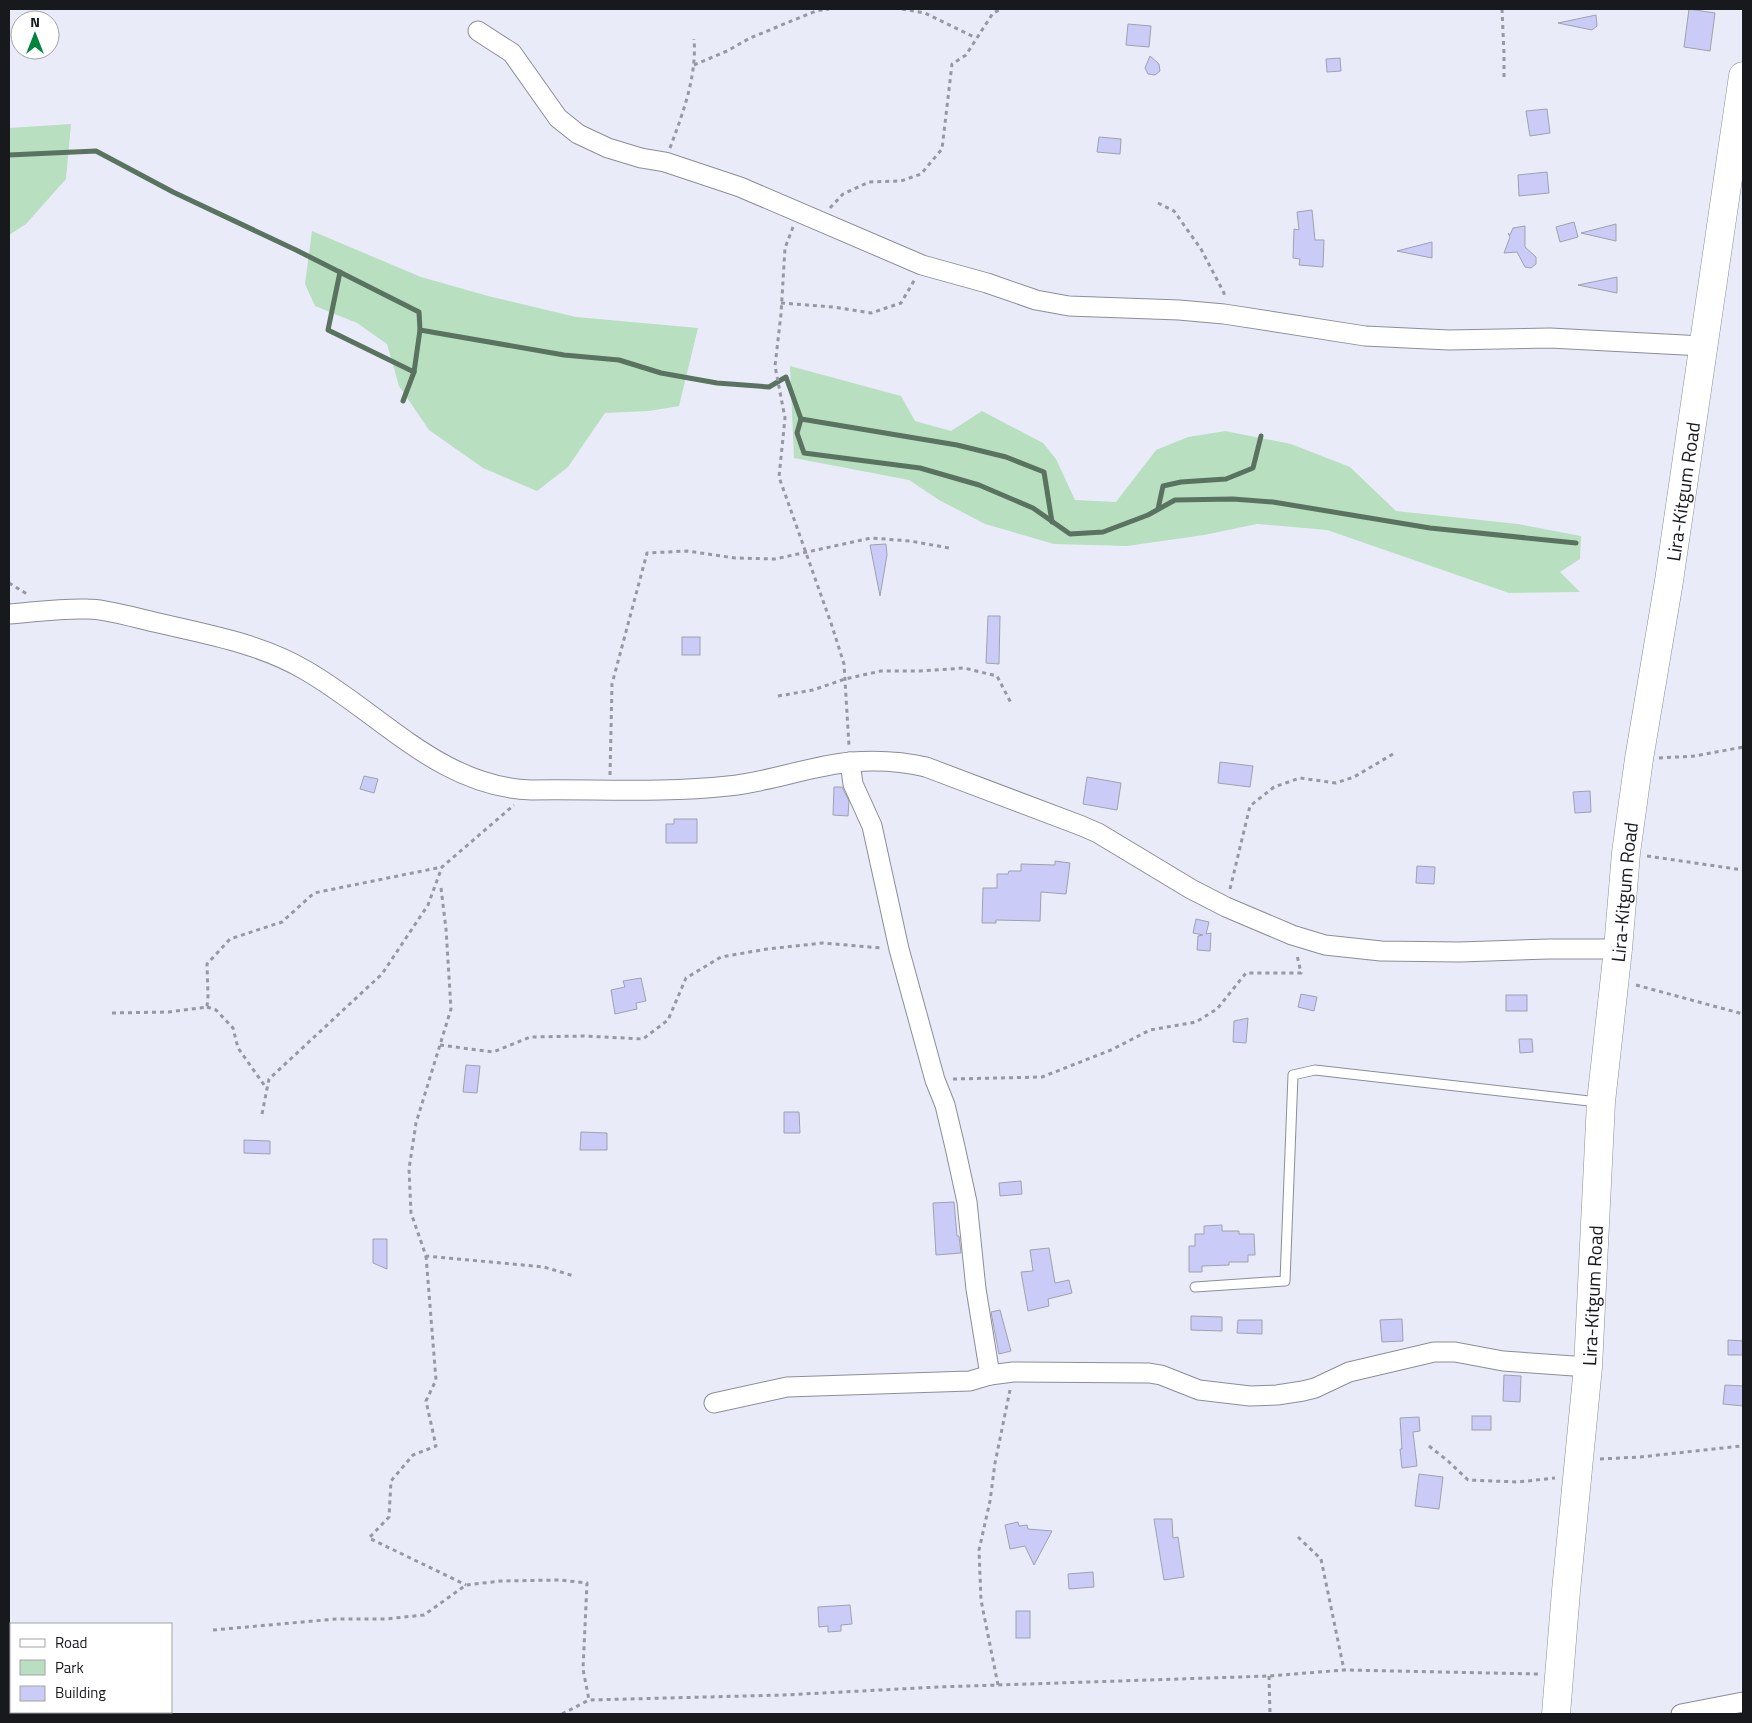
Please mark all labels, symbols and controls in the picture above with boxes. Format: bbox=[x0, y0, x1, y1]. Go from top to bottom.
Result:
north arrow bbox=[10, 10, 60, 60]
text: N bbox=[30, 11, 40, 32]
street label: Lira-Kitgum Road bbox=[1658, 420, 1707, 563]
street label: Lira-Kitgum Road bbox=[1602, 820, 1645, 964]
street label: Lira-Kitgum Road bbox=[1574, 1225, 1609, 1366]
legend bbox=[10, 1623, 172, 1713]
text: Road bbox=[55, 1631, 87, 1654]
text: Park bbox=[55, 1656, 84, 1679]
text: Building bbox=[55, 1681, 106, 1704]

